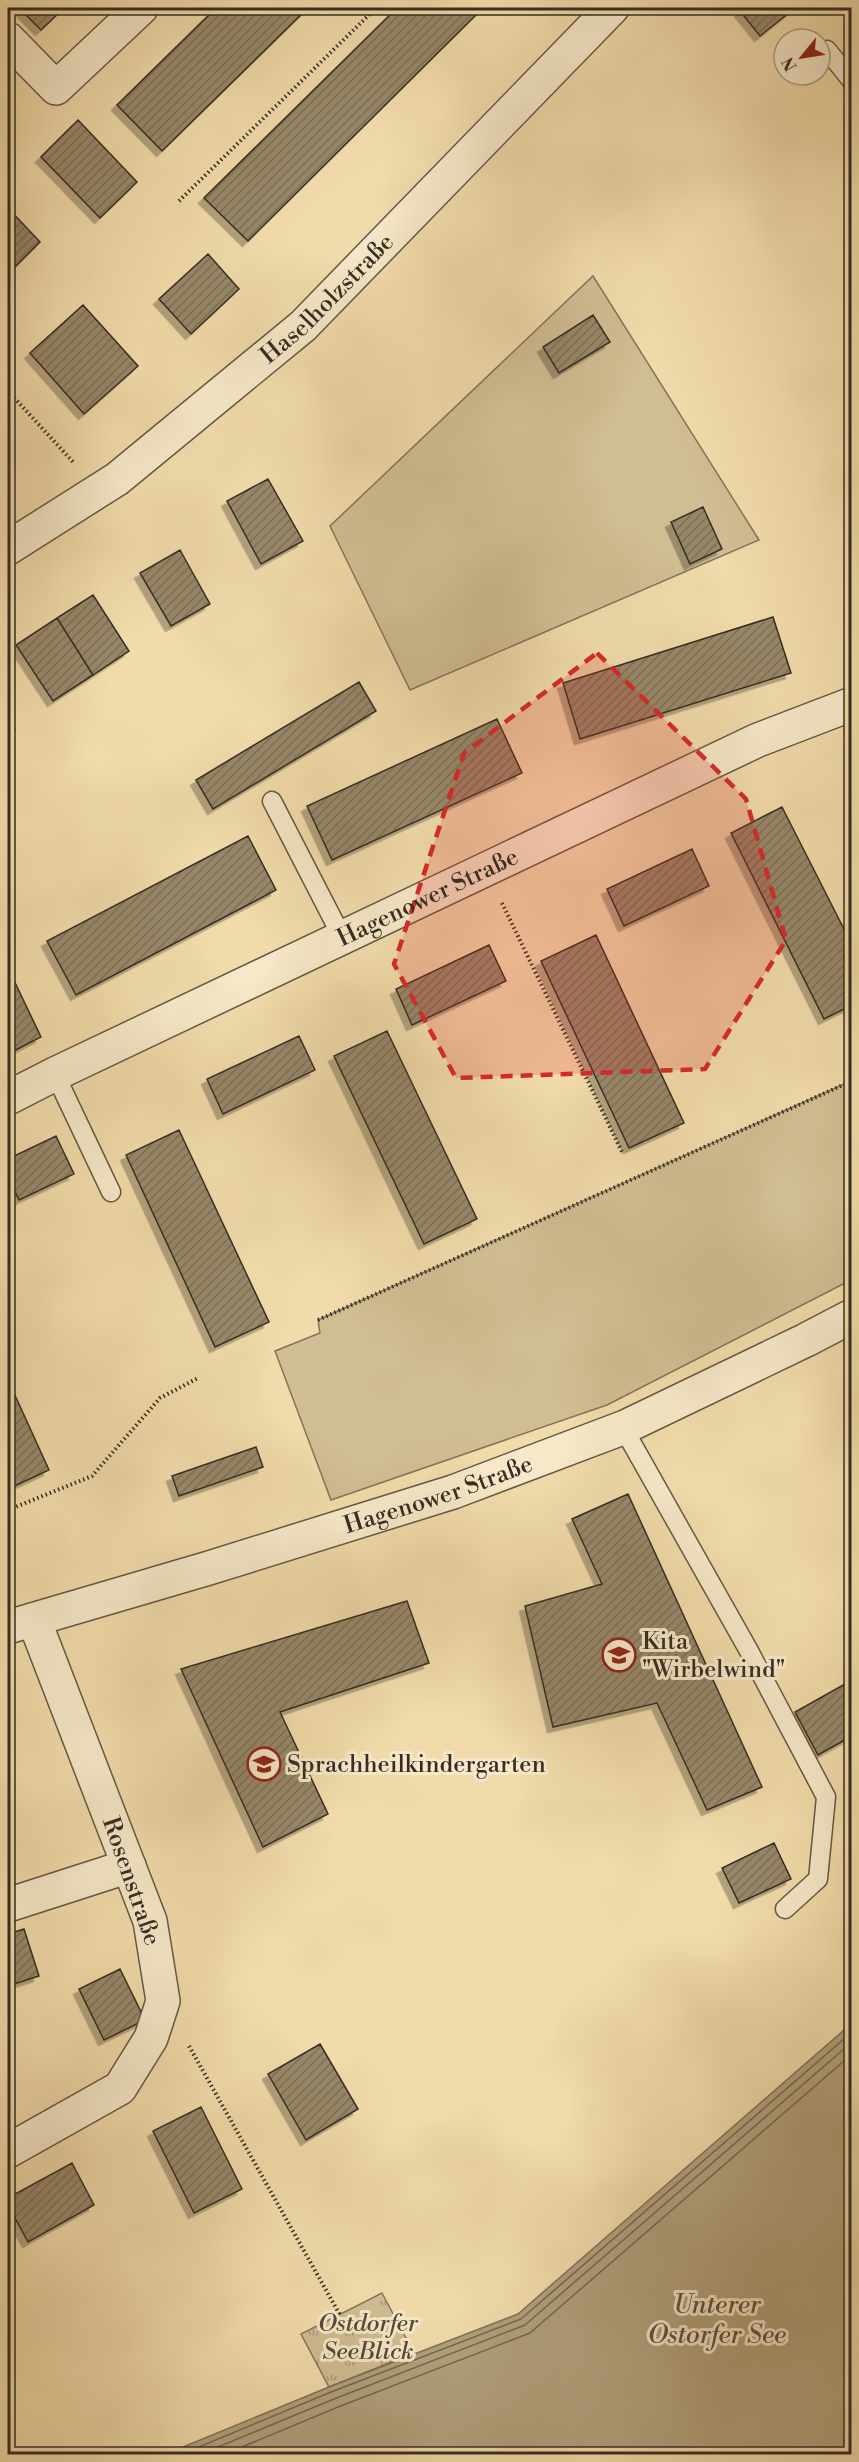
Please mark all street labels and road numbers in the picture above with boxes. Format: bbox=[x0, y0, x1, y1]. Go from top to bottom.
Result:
street label: Haselholzstraße bbox=[255, 228, 401, 371]
street label: Hagenower Straße bbox=[332, 842, 523, 954]
street label: Hagenower Straße bbox=[340, 1449, 537, 1541]
street label: Rosenstraße bbox=[95, 1813, 167, 1950]

